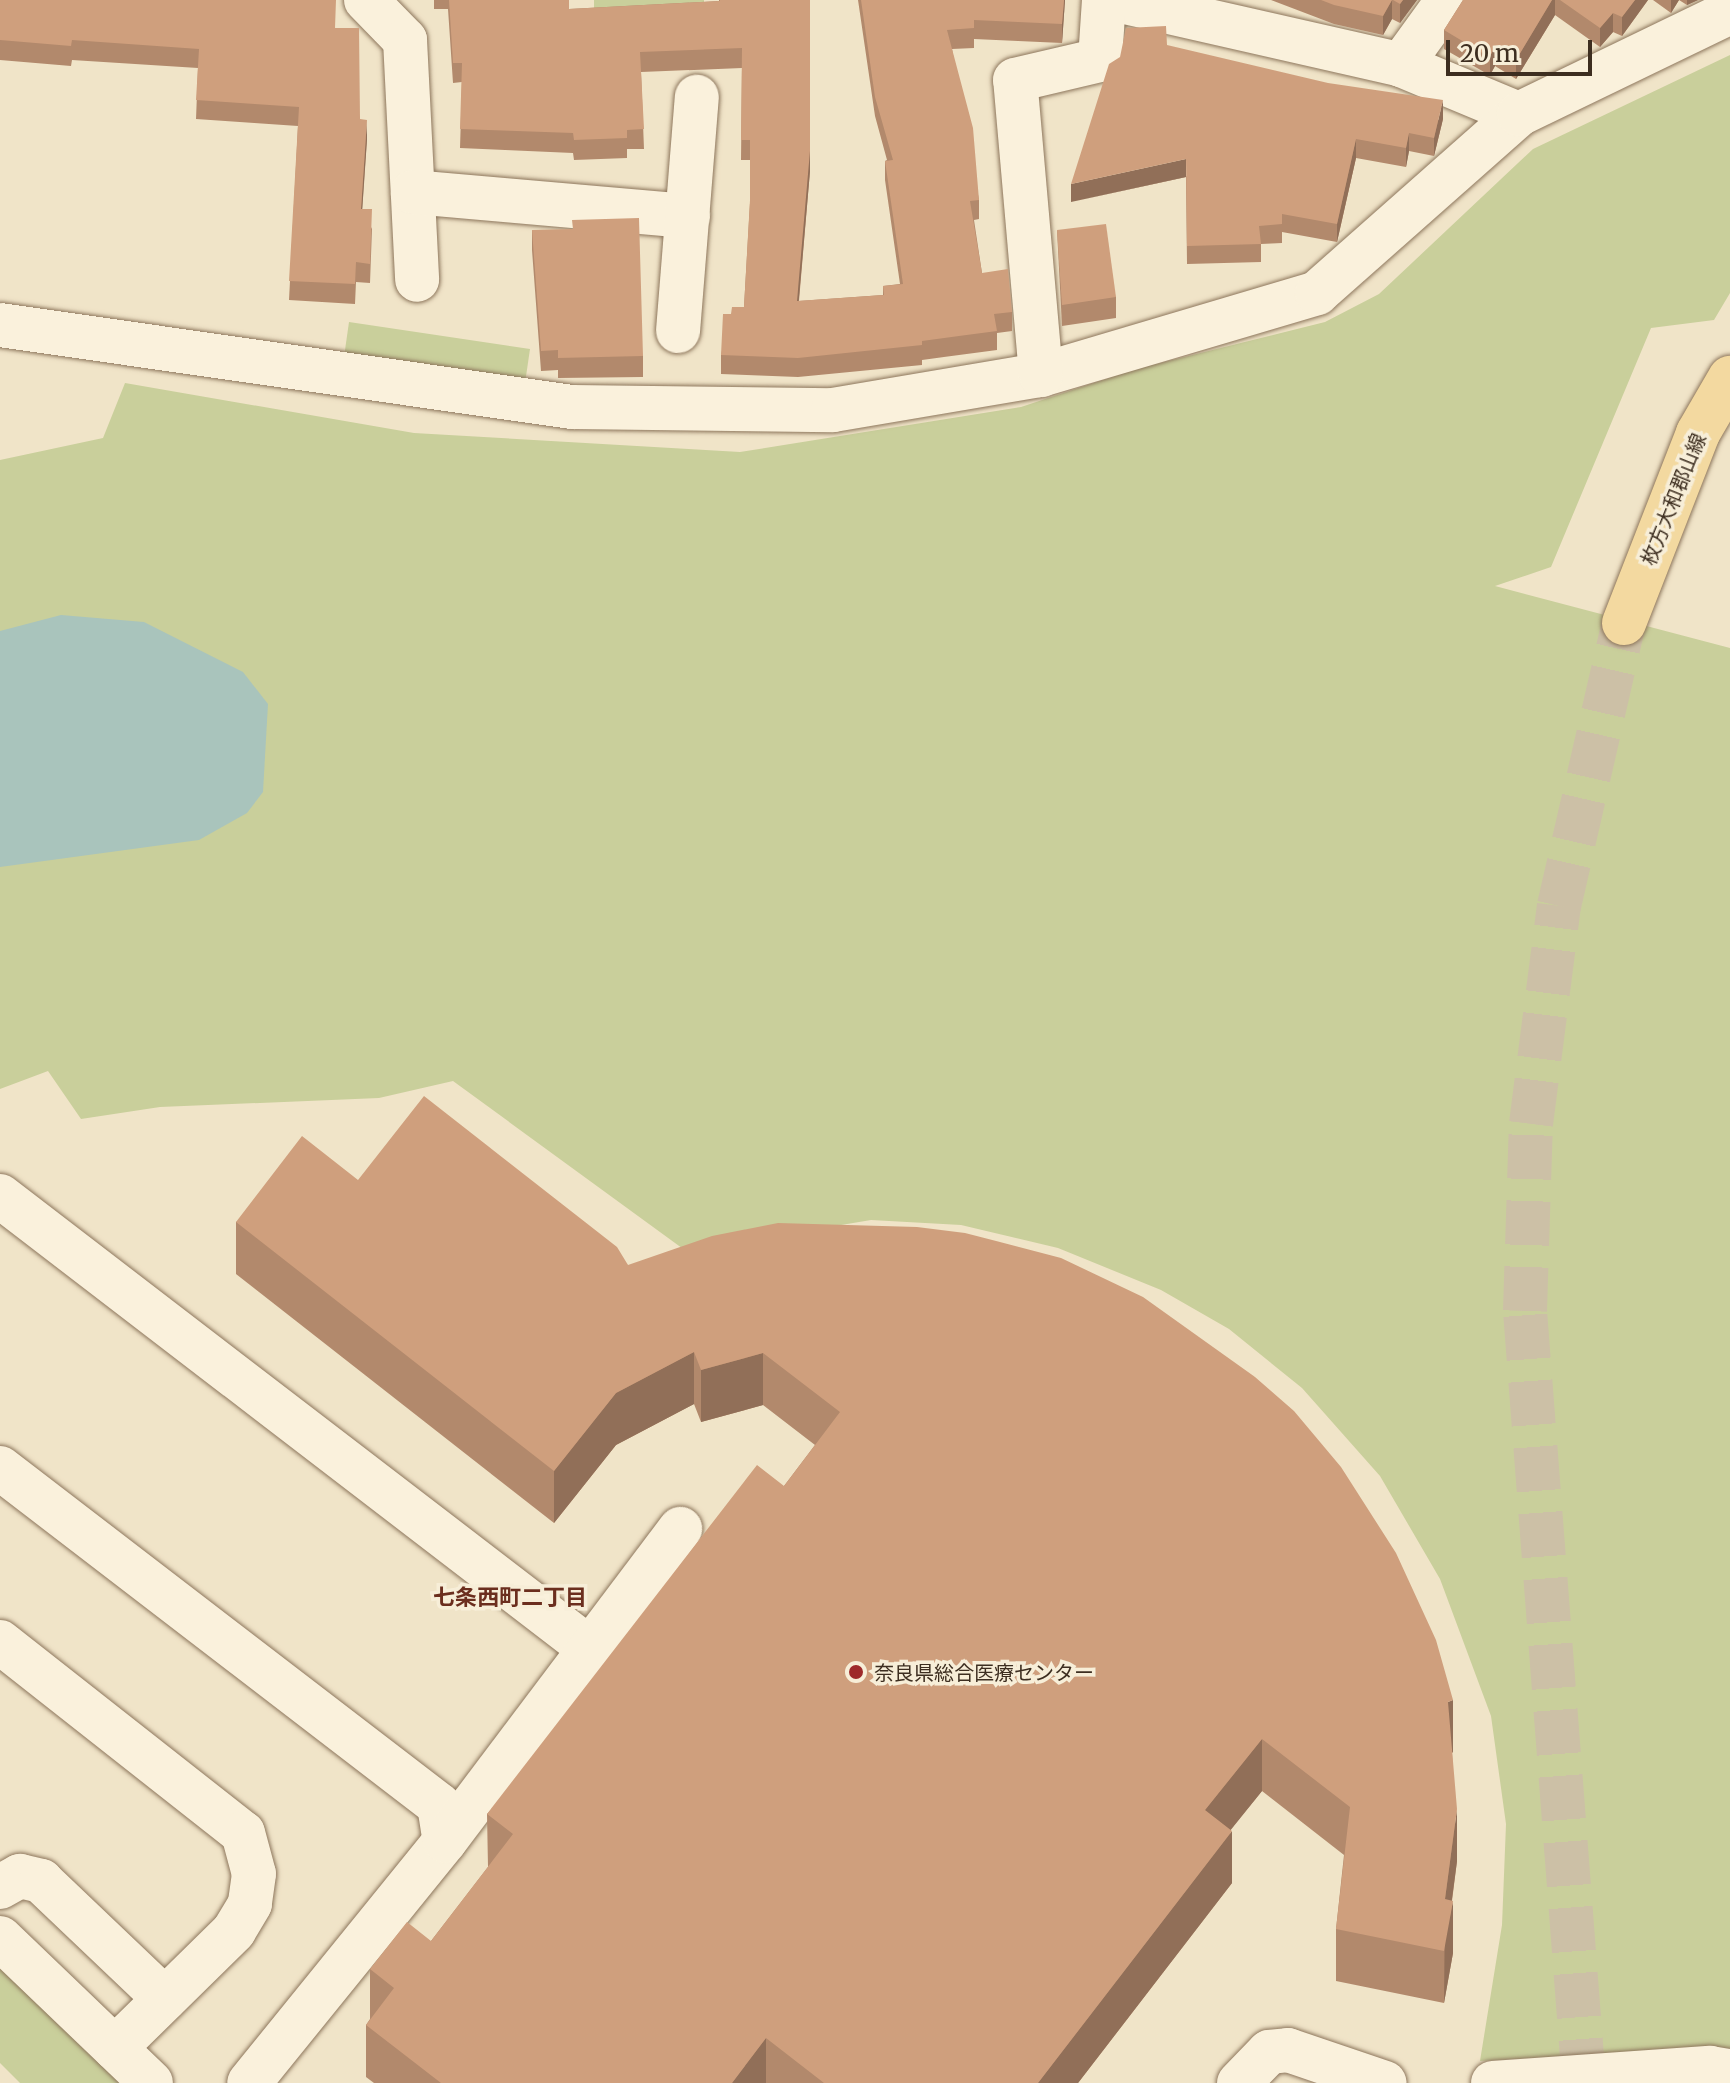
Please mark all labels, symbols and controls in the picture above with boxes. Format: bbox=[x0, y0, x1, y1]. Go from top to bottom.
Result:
scale bar bbox=[1450, 24, 1596, 74]
text: 20 m bbox=[1460, 38, 1519, 69]
street label: 枚方大和郡山線 bbox=[1636, 430, 1710, 568]
district label: 七条西町二丁目 bbox=[433, 1585, 587, 1611]
place label: 奈良県総合医療センター bbox=[874, 1660, 1094, 1684]
marker: 奈良県総合医療センター bbox=[845, 1661, 867, 1683]

